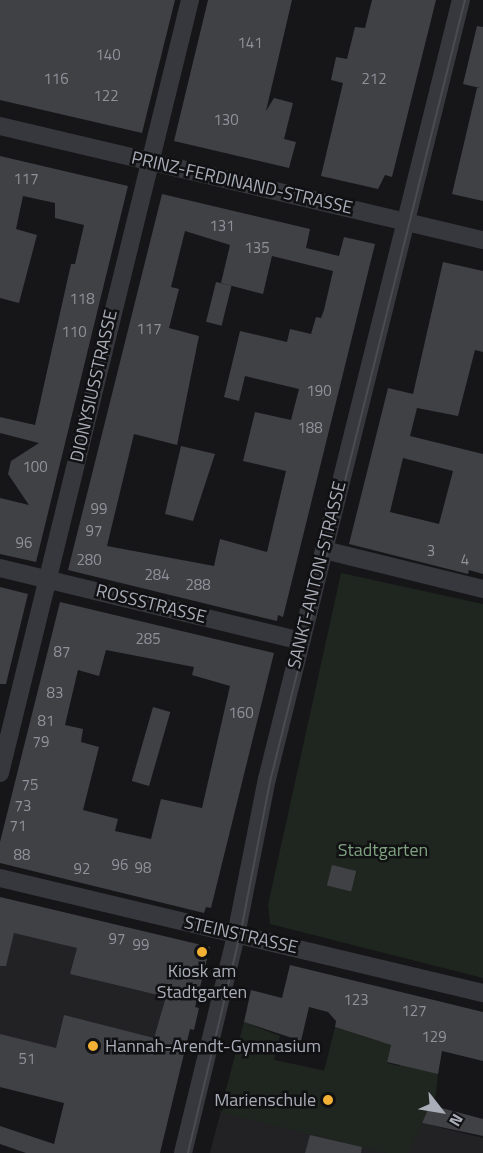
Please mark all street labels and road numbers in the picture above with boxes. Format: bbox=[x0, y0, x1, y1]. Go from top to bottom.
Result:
street label: PRINZ-FERDINAND-STRASSE bbox=[129, 147, 355, 219]
street label: DIONYSIUSSTRASSE bbox=[66, 308, 122, 464]
street label: SANKT-ANTON-STRASSE bbox=[283, 479, 351, 671]
street label: ROSSSTRASSE bbox=[94, 580, 208, 628]
street label: STEINSTRASSE bbox=[182, 911, 300, 959]

